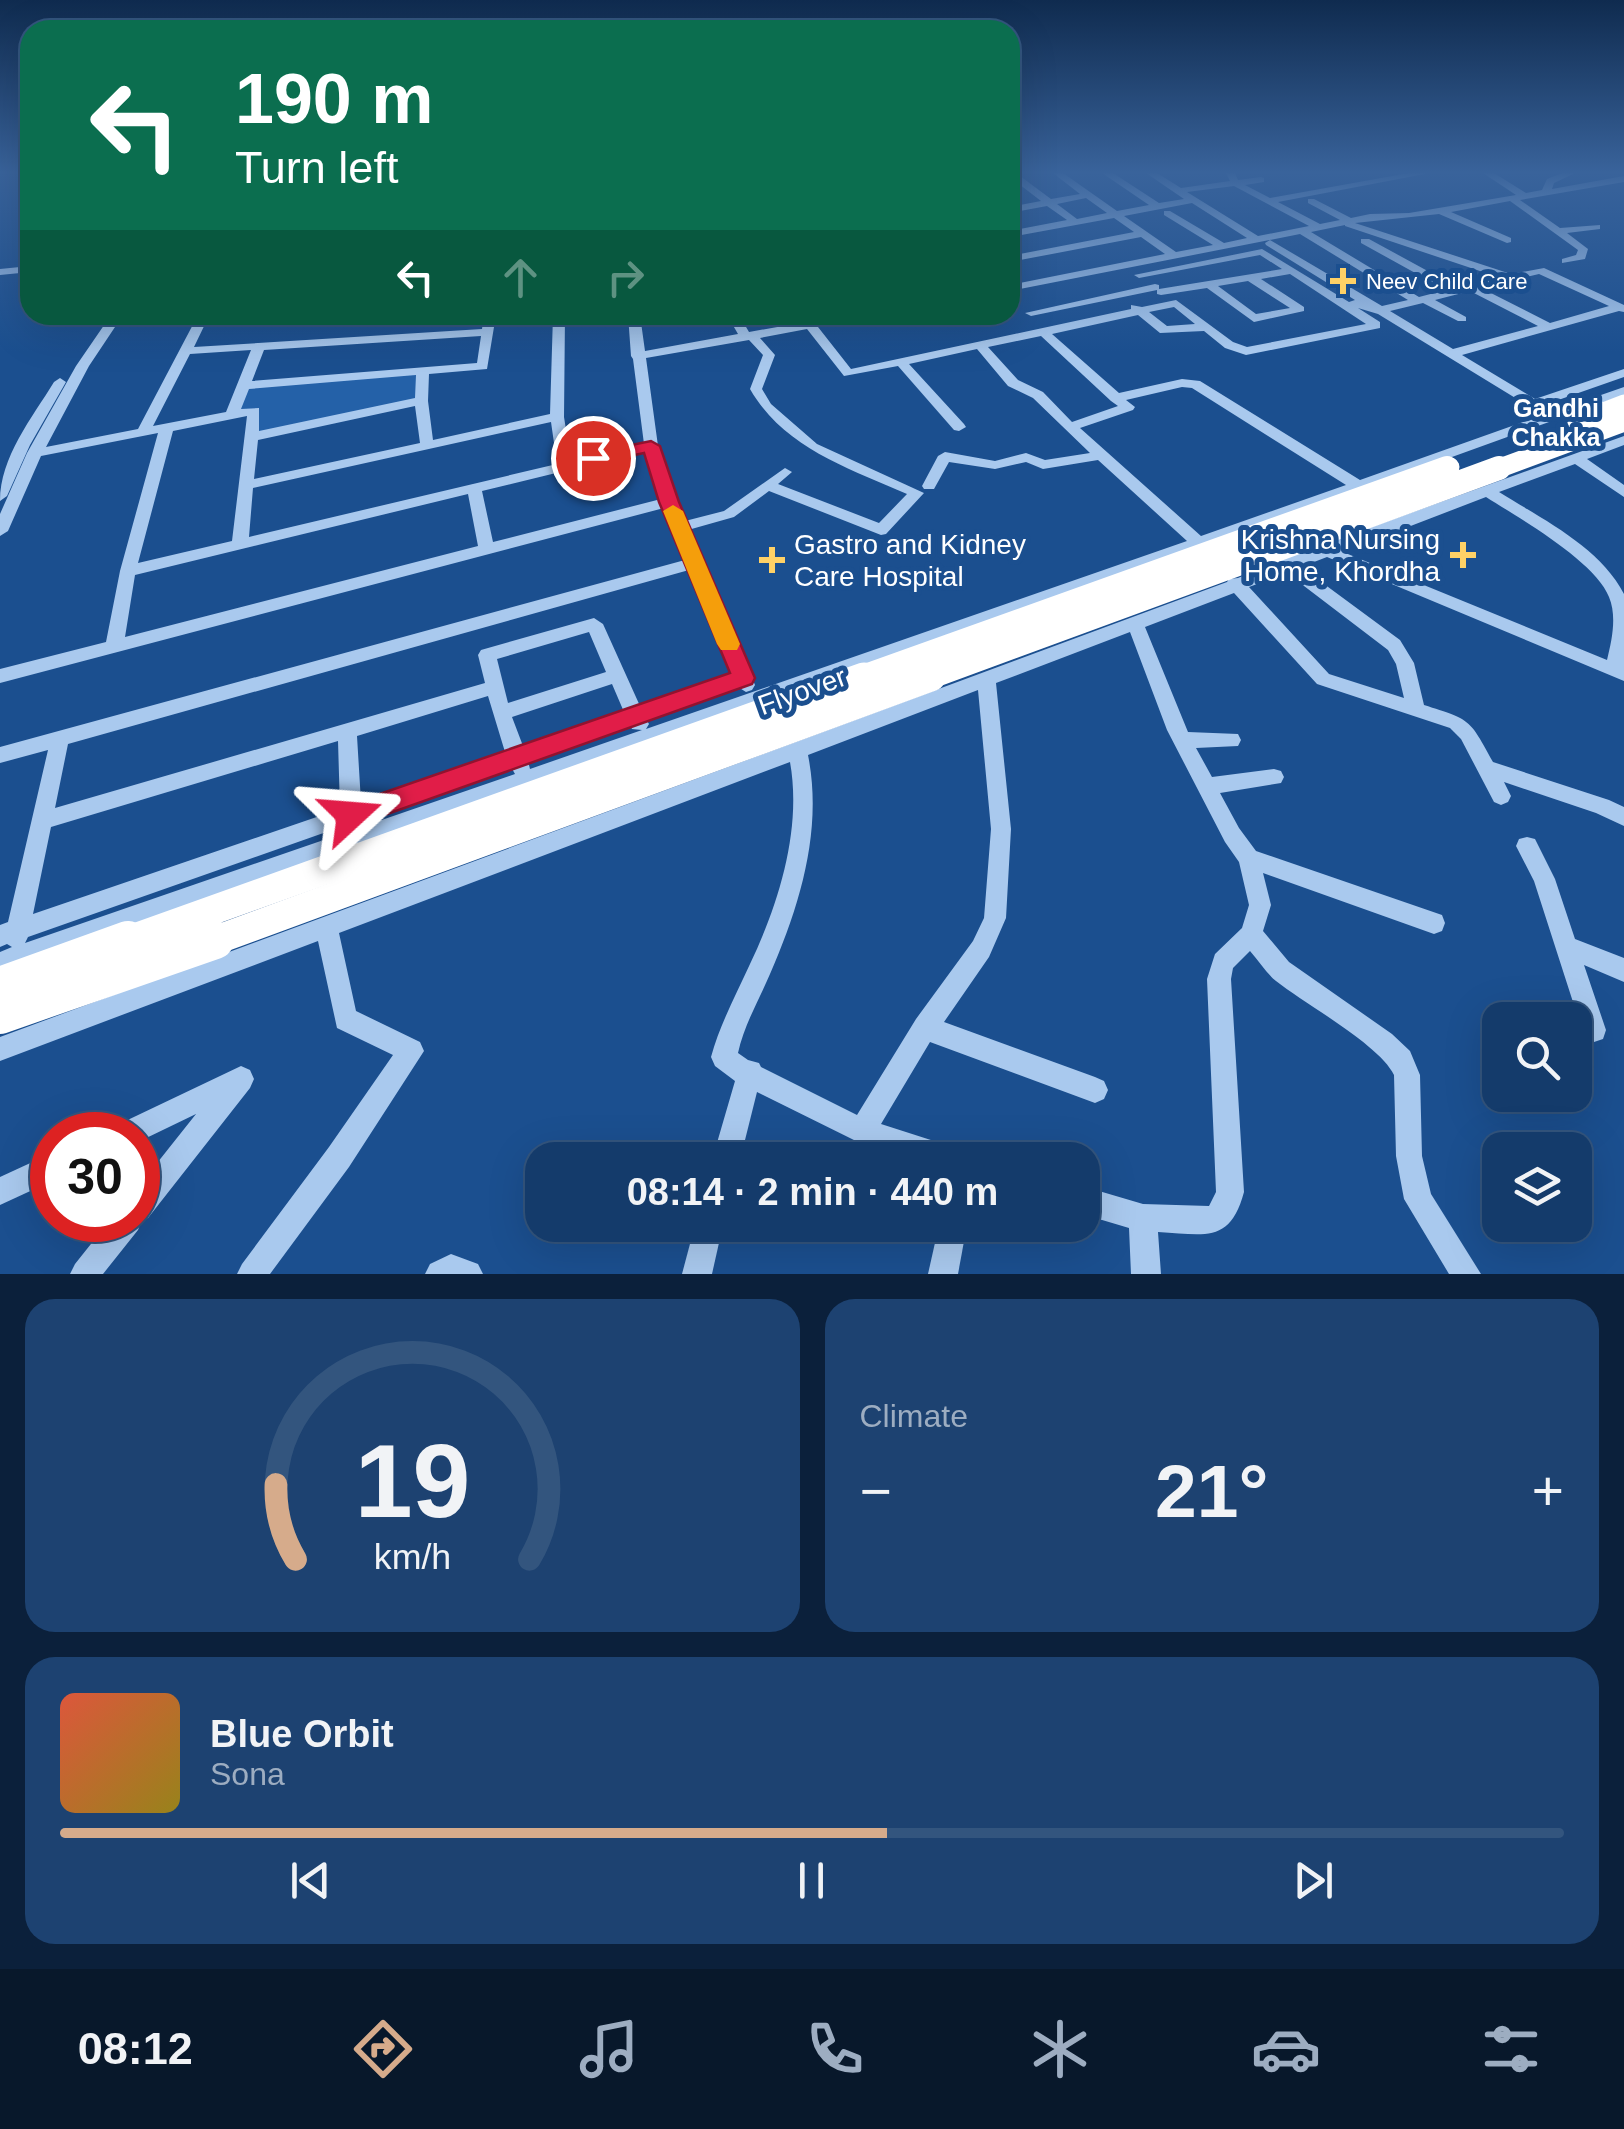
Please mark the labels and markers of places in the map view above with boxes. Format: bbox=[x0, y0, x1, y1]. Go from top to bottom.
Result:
marker: Neev Child Care bbox=[1330, 268, 1356, 294]
place label: Neev Child Care bbox=[1366, 269, 1527, 294]
pin bbox=[551, 416, 636, 501]
place label: Krishna Nursing Home, Khordha bbox=[1241, 524, 1440, 587]
place label: Gastro and Kidney Care Hospital bbox=[794, 529, 1026, 592]
marker: Krishna Nursing Home, Khordha bbox=[1450, 542, 1476, 568]
marker: Gastro and Kidney Care Hospital bbox=[759, 547, 785, 573]

